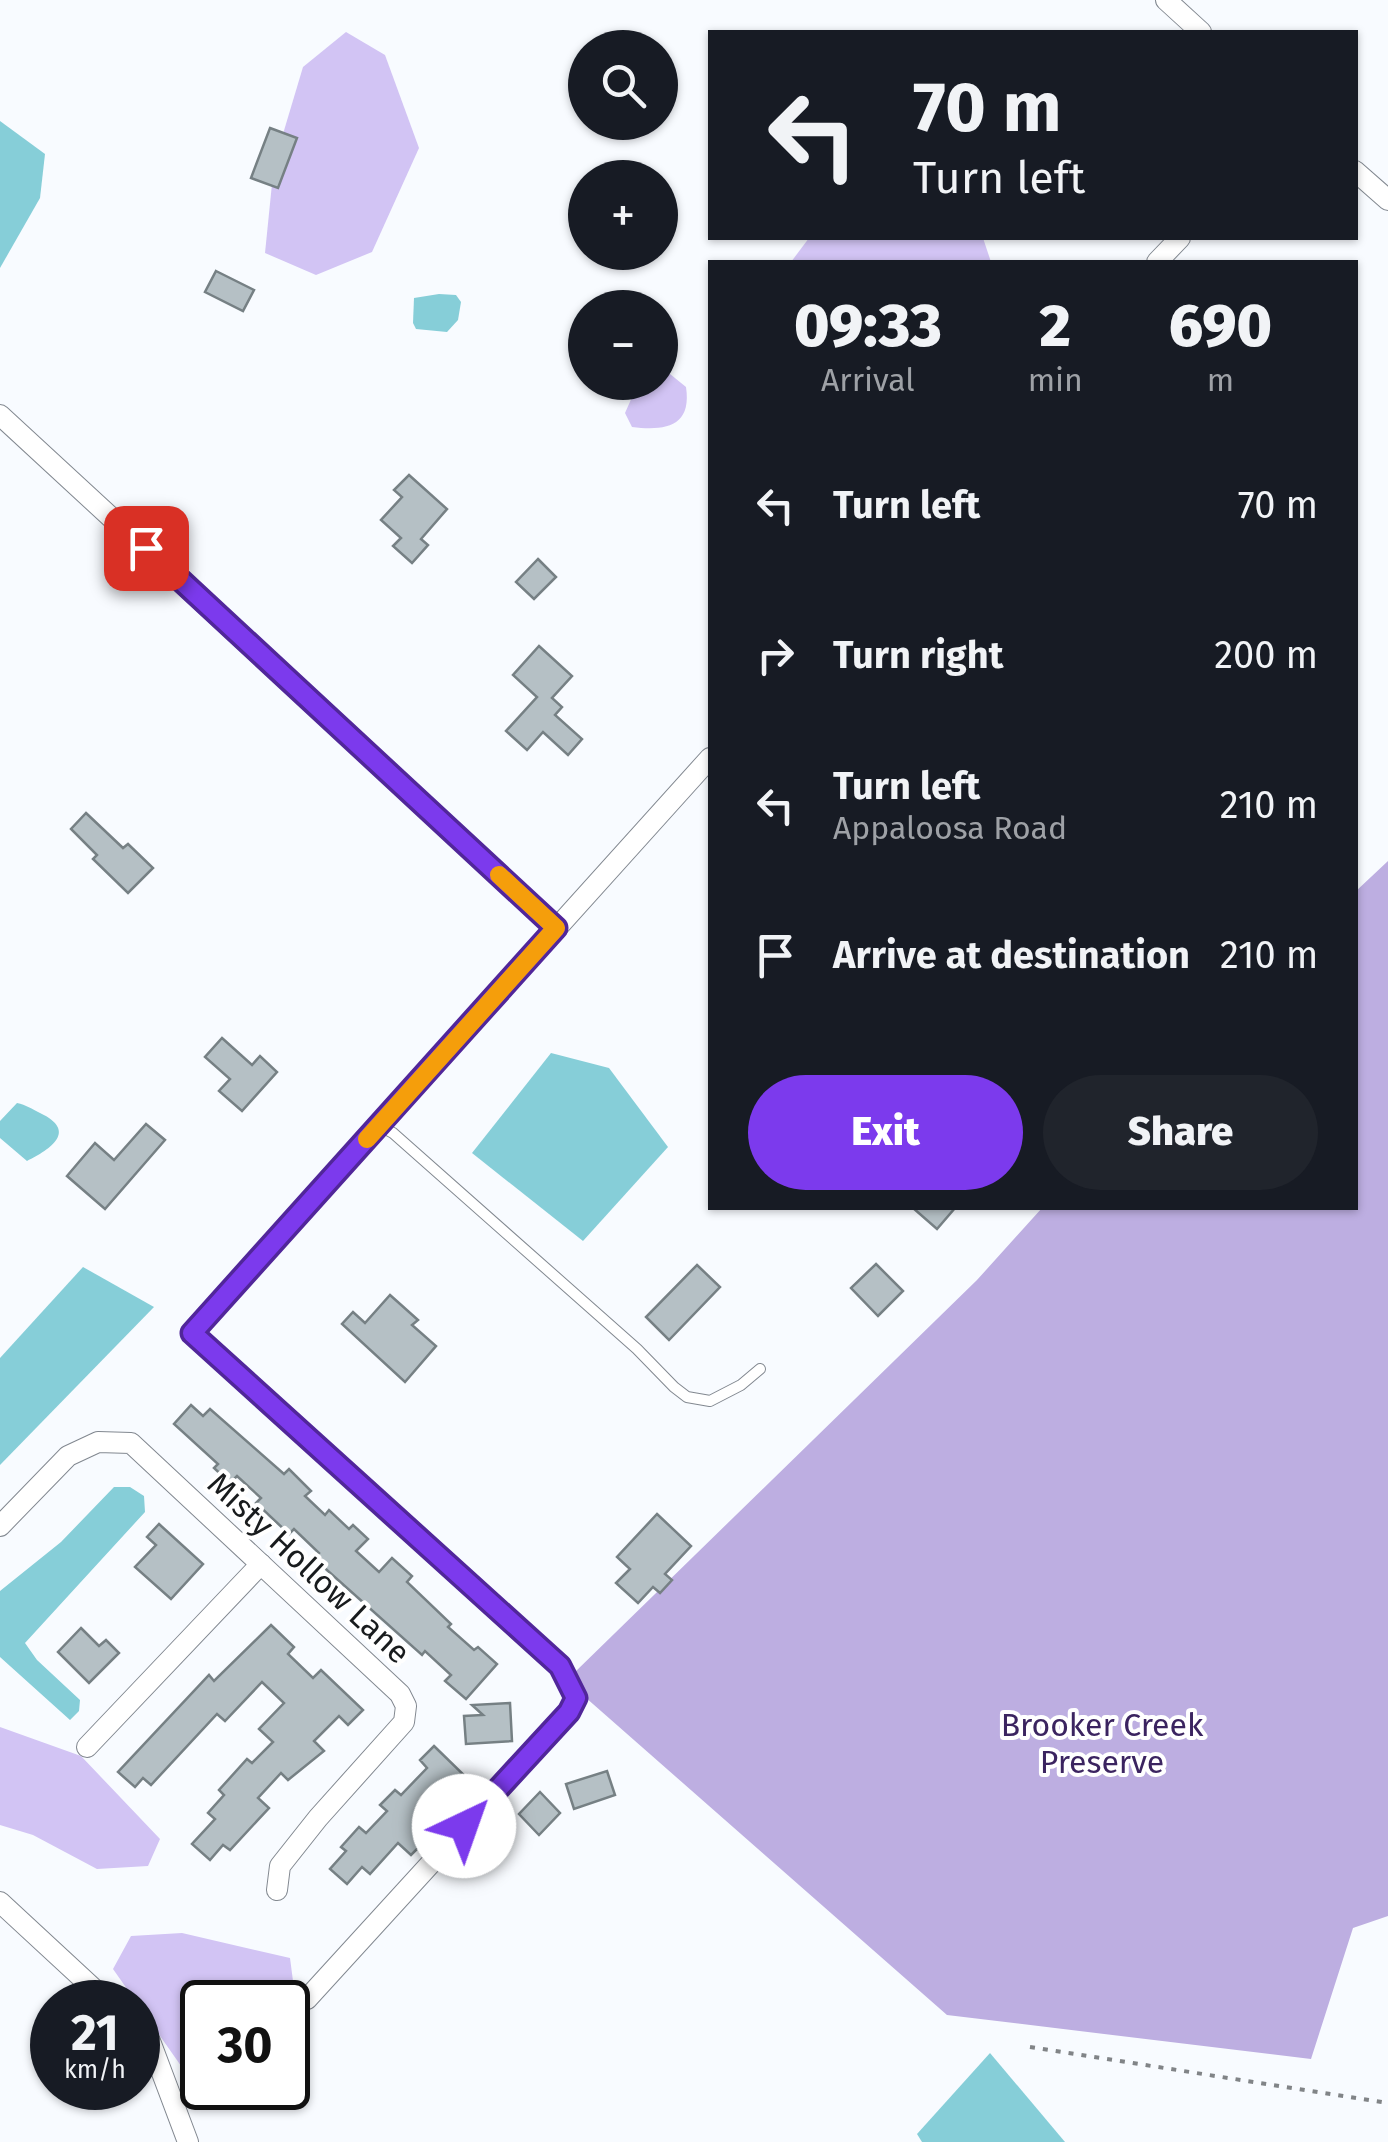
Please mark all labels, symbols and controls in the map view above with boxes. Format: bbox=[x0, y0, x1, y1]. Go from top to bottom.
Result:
map controls bbox=[568, 30, 678, 400]
button: search bbox=[568, 30, 678, 140]
text: 70 m bbox=[913, 66, 1062, 150]
icon: left bbox=[748, 70, 878, 200]
text: Turn left bbox=[913, 151, 1085, 205]
button: + bbox=[568, 160, 678, 270]
button: − bbox=[568, 290, 678, 400]
text: 09:33 bbox=[794, 290, 942, 362]
text: 2 bbox=[1040, 290, 1071, 362]
text: 690 bbox=[1169, 290, 1272, 362]
text: Arrival bbox=[821, 361, 915, 399]
text: min bbox=[1028, 361, 1083, 399]
text: m bbox=[1207, 361, 1234, 399]
icon: left bbox=[748, 478, 803, 533]
text: Turn left bbox=[833, 482, 980, 528]
text: 70 m bbox=[1238, 482, 1318, 528]
pin bbox=[104, 506, 189, 591]
icon: arrive bbox=[119, 521, 174, 576]
icon: right bbox=[748, 628, 803, 683]
text: Turn right bbox=[833, 632, 1003, 678]
text: 200 m bbox=[1214, 632, 1318, 678]
text: Turn left bbox=[833, 763, 980, 809]
icon: left bbox=[748, 778, 803, 833]
text: 210 m bbox=[1220, 782, 1318, 828]
text: Appaloosa Road bbox=[833, 809, 1067, 847]
icon: arrive bbox=[748, 928, 803, 983]
text: Arrive at destination bbox=[833, 932, 1190, 978]
text: 210 m bbox=[1220, 932, 1318, 978]
button: Exit bbox=[748, 1075, 1023, 1190]
button: Share bbox=[1043, 1075, 1318, 1190]
street label: Misty Hollow Lane bbox=[200, 1464, 418, 1672]
park label: Brooker Creek Preserve bbox=[1001, 1706, 1204, 1781]
position arrow bbox=[412, 1774, 516, 1878]
speed limit sign: 30 bbox=[180, 1980, 310, 2110]
text: 21 bbox=[71, 2003, 119, 2063]
text: km/h bbox=[64, 2055, 126, 2085]

